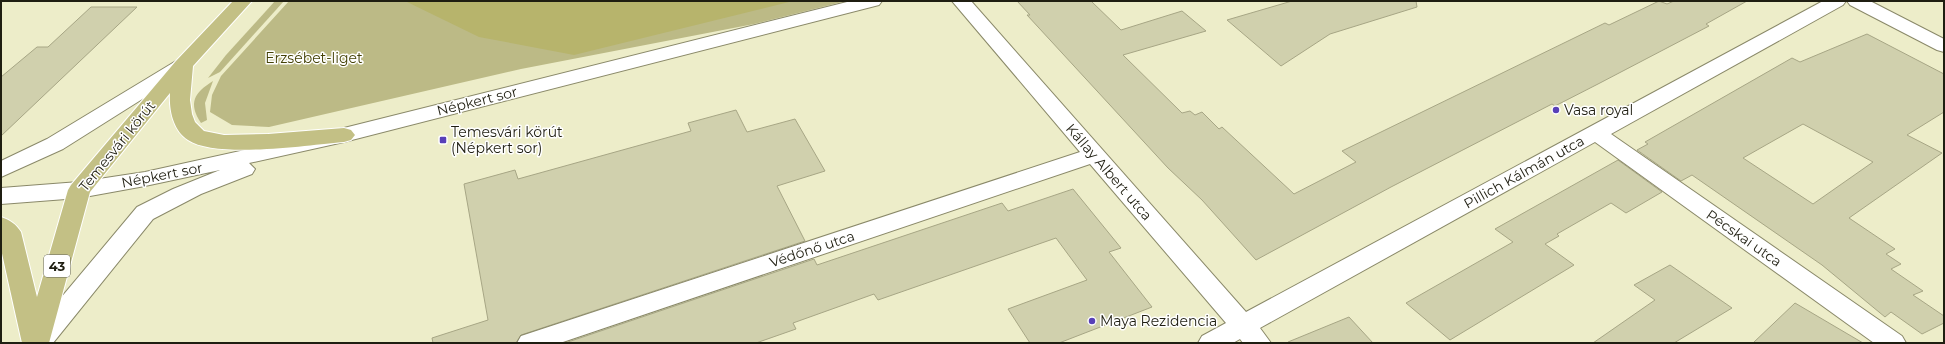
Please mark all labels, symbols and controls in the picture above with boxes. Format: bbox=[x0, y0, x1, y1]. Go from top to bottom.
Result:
park label: Erzsébet-liget bbox=[265, 49, 363, 67]
street label: Népkert sor bbox=[435, 82, 519, 120]
street label: Temesvári körút bbox=[75, 97, 159, 195]
place label: Vasa royal bbox=[1564, 101, 1633, 119]
marker: Vasa royal bbox=[1551, 105, 1561, 115]
street label: Kállay Albert utca bbox=[1062, 120, 1156, 224]
place label: Temesvári körút (Népkert sor) bbox=[451, 123, 563, 157]
street label: Pillich Kálmán utca bbox=[1461, 131, 1587, 213]
marker: Temesvári körút (Népkert sor) bbox=[438, 135, 448, 145]
street label: Népkert sor bbox=[120, 158, 204, 192]
street label: Pécskai utca bbox=[1703, 205, 1785, 271]
street label: Védőnő utca bbox=[767, 227, 857, 271]
road number: 43 bbox=[44, 255, 70, 277]
place label: Maya Rezidencia bbox=[1100, 312, 1217, 330]
marker: Maya Rezidencia bbox=[1087, 316, 1097, 326]

